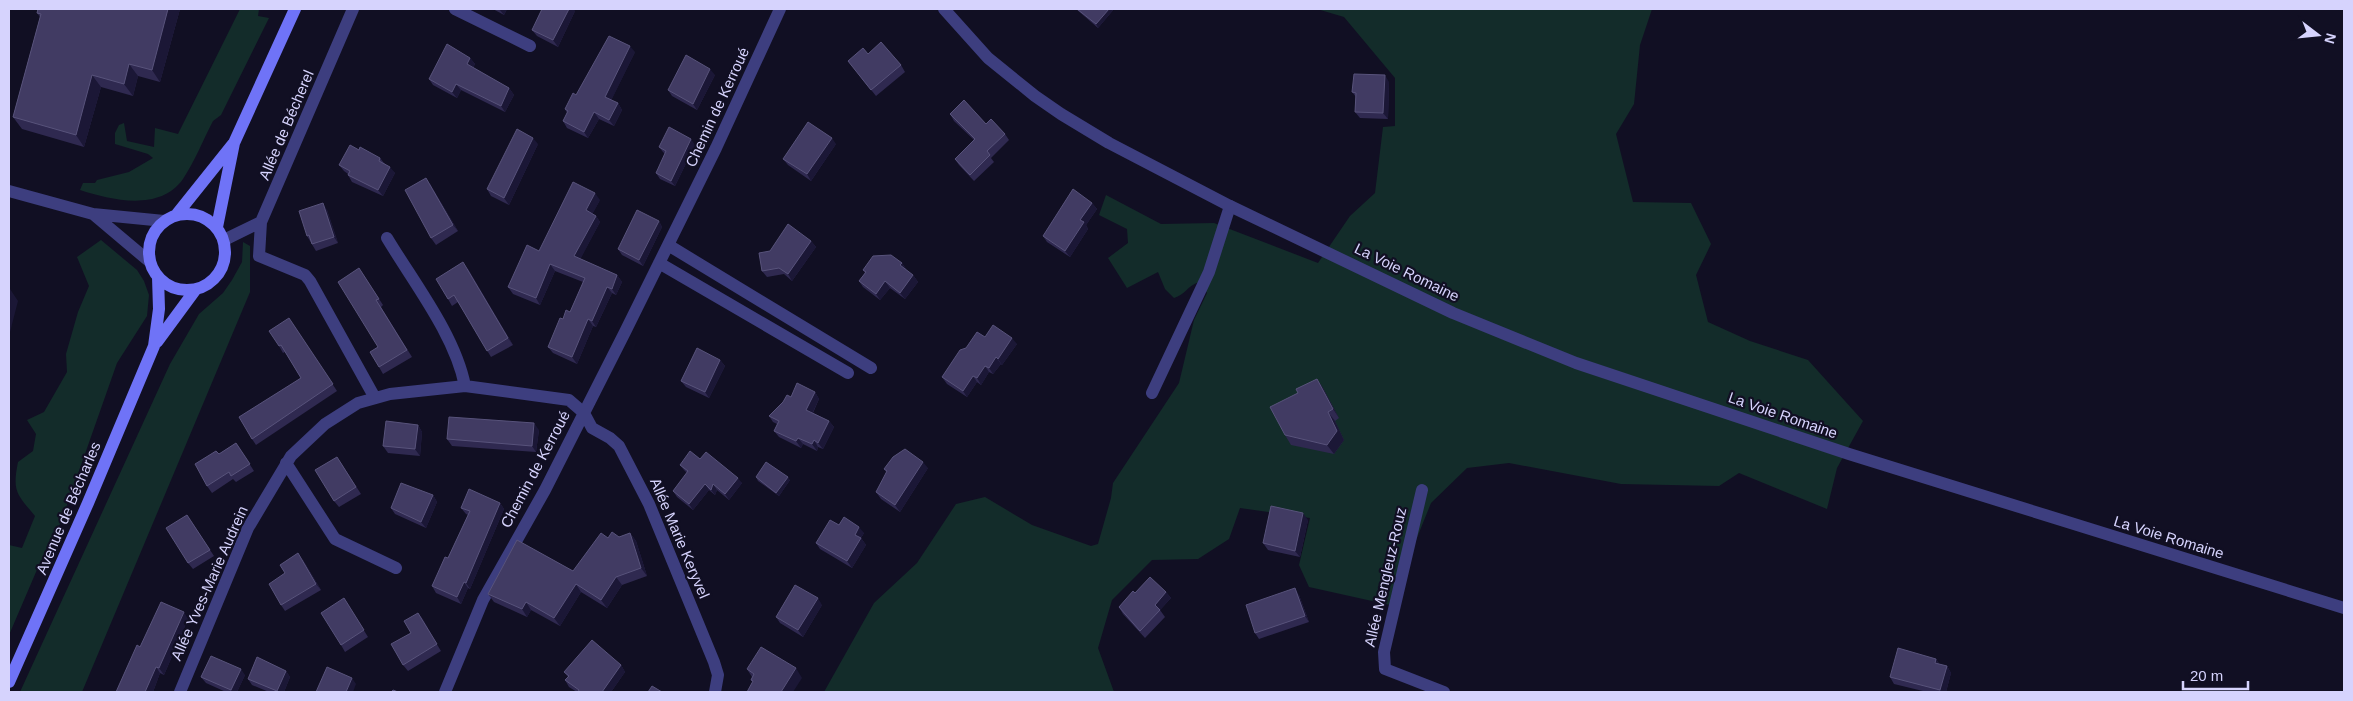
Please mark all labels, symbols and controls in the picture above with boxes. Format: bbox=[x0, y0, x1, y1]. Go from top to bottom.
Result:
north arrow bbox=[2293, 10, 2343, 60]
text: N bbox=[2321, 32, 2340, 46]
street label: Chemin de Kerroué bbox=[682, 44, 752, 170]
street label: Allée de Bécherel bbox=[255, 68, 317, 182]
street label: La Voie Romaine bbox=[1352, 239, 1462, 305]
street label: La Voie Romaine bbox=[1726, 388, 1840, 442]
street label: Chemin de Kerroué bbox=[497, 408, 573, 530]
street label: Avenue de Bécharles bbox=[32, 439, 104, 577]
street label: Allée Marie Keryvel bbox=[647, 475, 713, 601]
street label: Allée Yves-Marie Audrein bbox=[167, 503, 251, 663]
street label: Allée Mengleuz-Rouz bbox=[1361, 506, 1409, 648]
street label: La Voie Romaine bbox=[2112, 512, 2226, 562]
scale bar bbox=[2183, 658, 2248, 690]
text: 20 m bbox=[2190, 667, 2223, 684]

